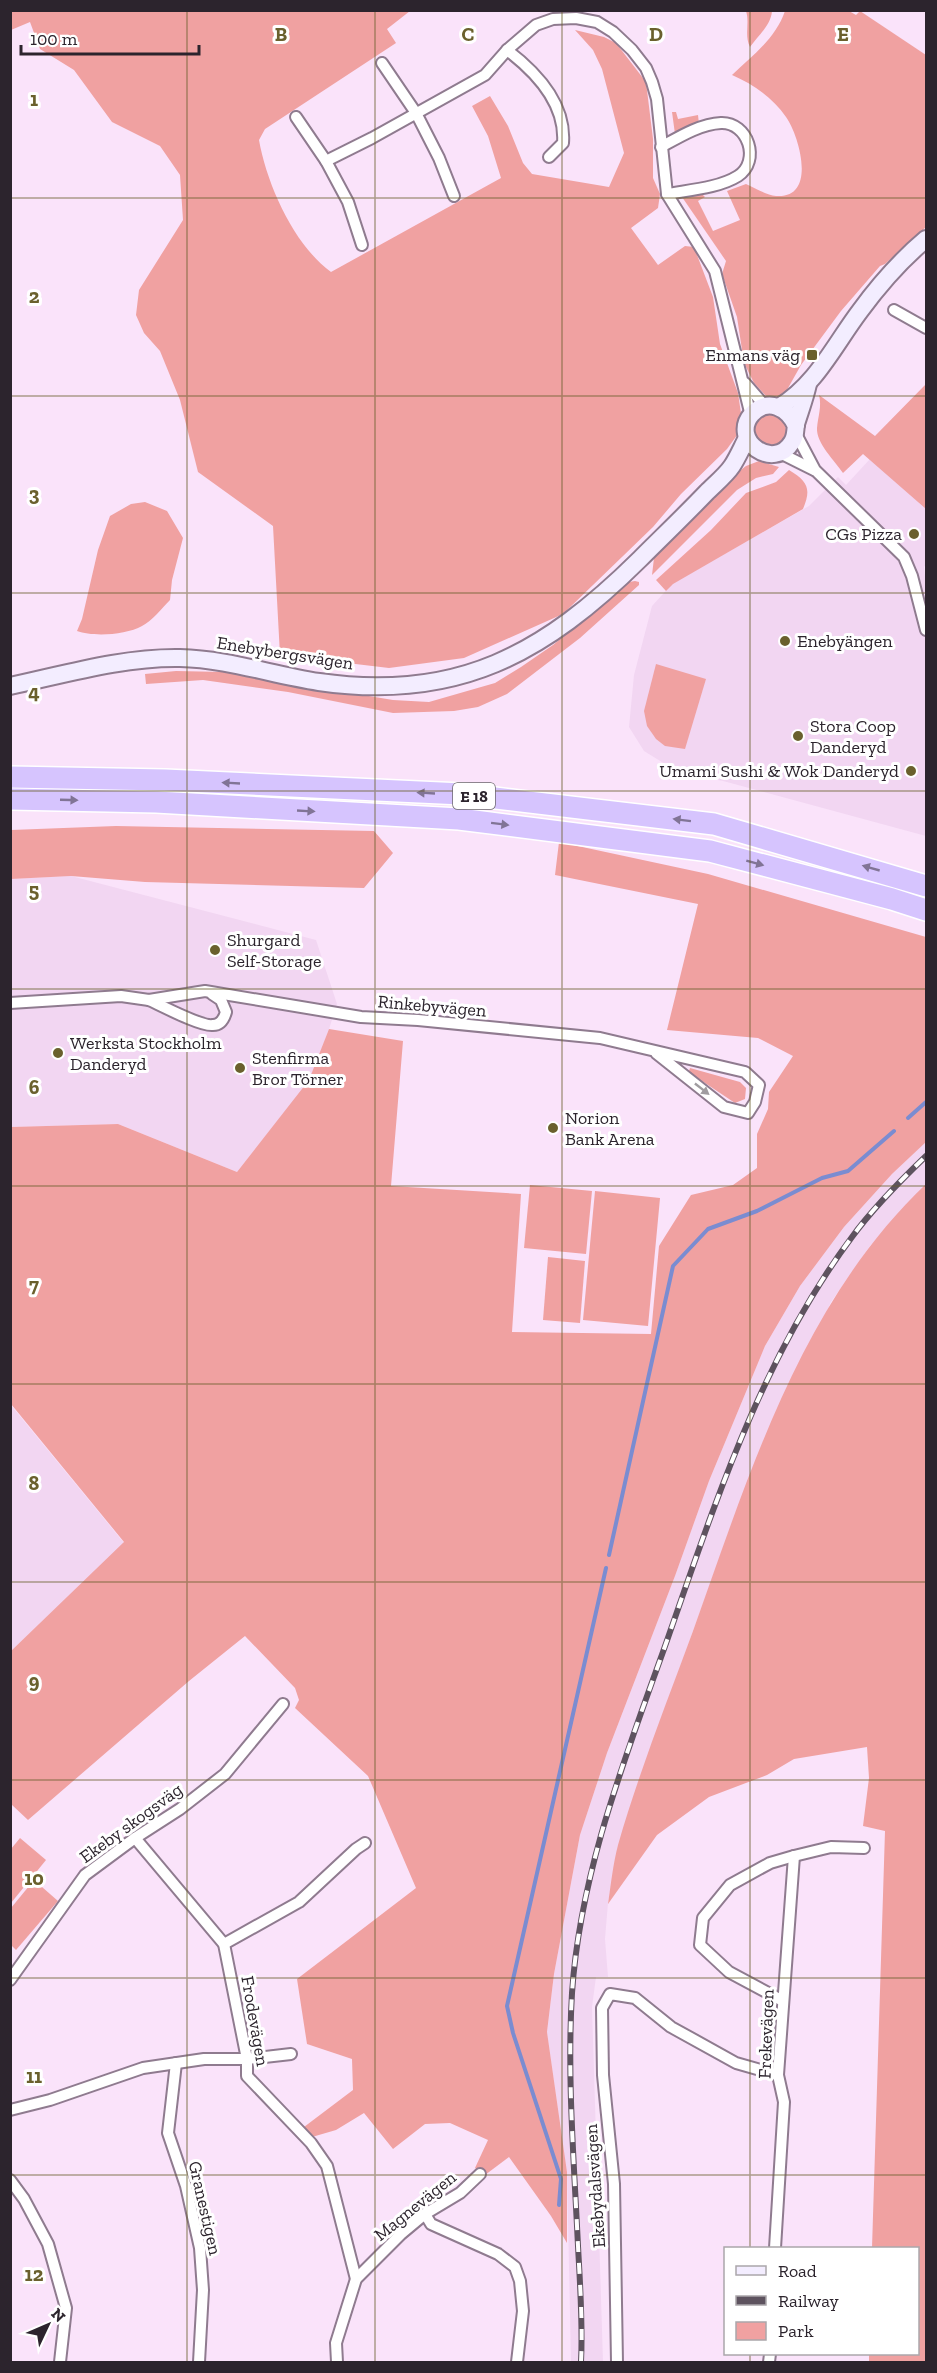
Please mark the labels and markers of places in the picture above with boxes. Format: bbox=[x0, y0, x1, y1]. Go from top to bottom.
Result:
place label: Enmans väg bbox=[705, 344, 800, 366]
marker: Enmans väg bbox=[805, 348, 819, 362]
place label: CGs Pizza bbox=[825, 523, 902, 545]
marker: CGs Pizza bbox=[907, 527, 921, 541]
place label: Enebyängen bbox=[797, 630, 893, 652]
marker: Enebyängen bbox=[778, 634, 792, 648]
place label: Stora Coop Danderyd bbox=[810, 715, 896, 758]
marker: Stora Coop Danderyd bbox=[791, 729, 805, 743]
place label: Umami Sushi & Wok Danderyd bbox=[659, 760, 899, 782]
marker: Umami Sushi & Wok Danderyd bbox=[904, 764, 918, 778]
place label: Shurgard Self-Storage bbox=[227, 929, 321, 972]
marker: Shurgard Self-Storage bbox=[208, 943, 222, 957]
place label: Werksta Stockholm Danderyd bbox=[70, 1032, 222, 1075]
marker: Werksta Stockholm Danderyd bbox=[51, 1046, 65, 1060]
place label: Stenfirma Bror Törner bbox=[252, 1047, 344, 1090]
marker: Stenfirma Bror Törner bbox=[233, 1061, 247, 1075]
place label: Norion Bank Arena bbox=[565, 1107, 655, 1150]
marker: Norion Bank Arena bbox=[546, 1121, 560, 1135]

